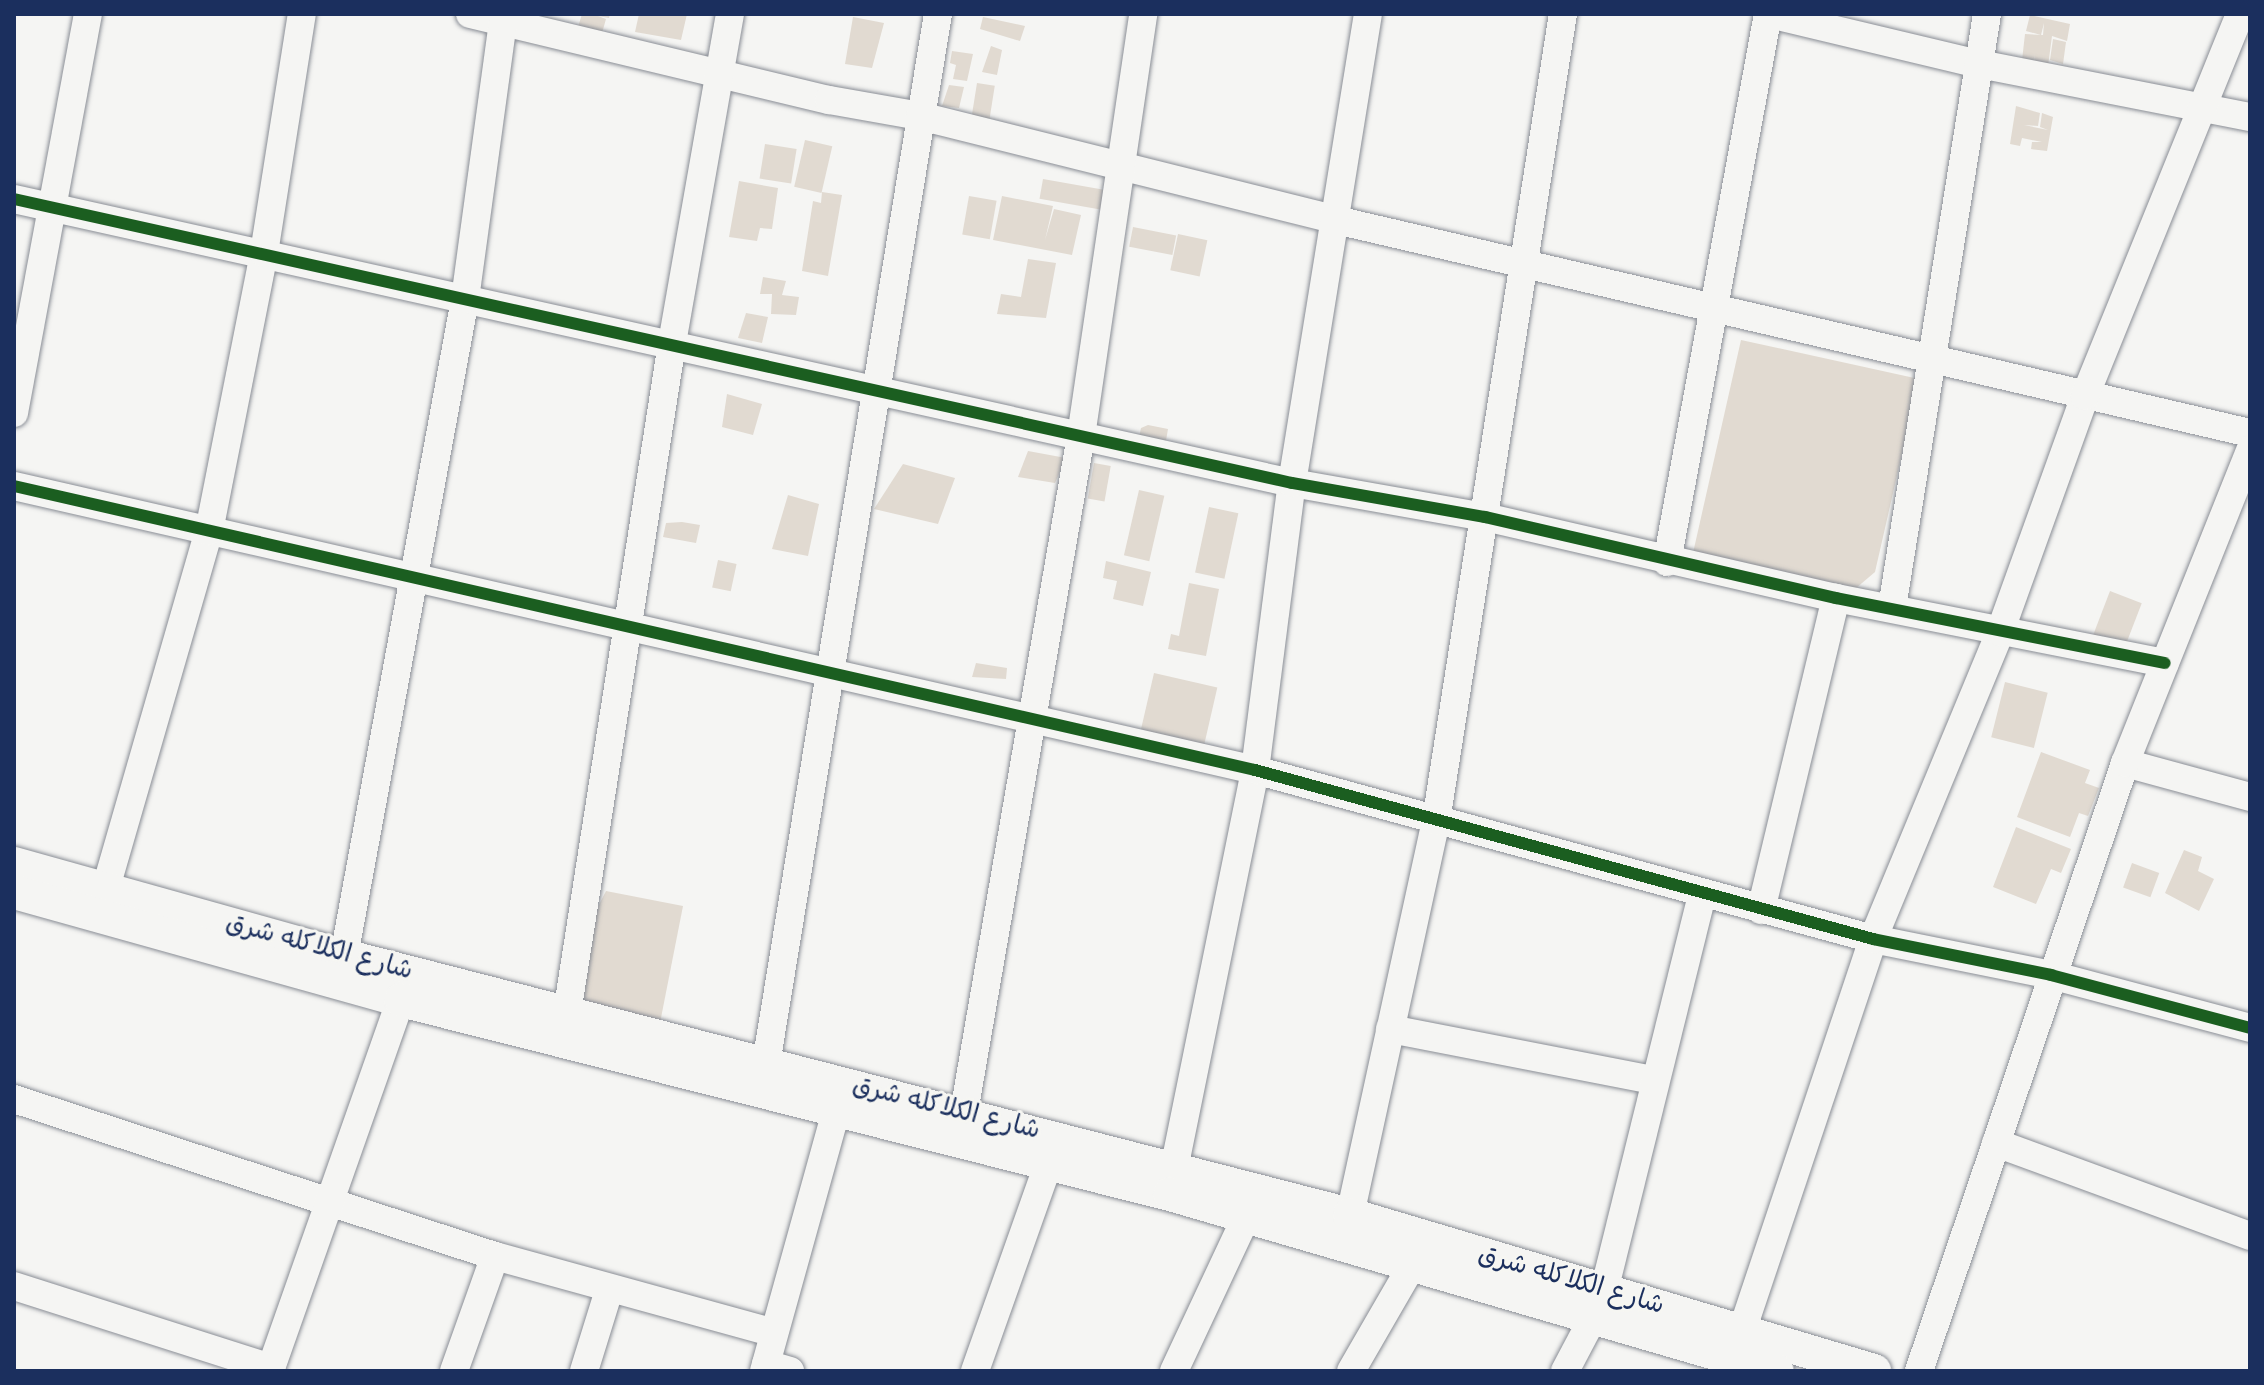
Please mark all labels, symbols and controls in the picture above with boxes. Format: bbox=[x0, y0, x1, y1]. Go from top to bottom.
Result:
street label: شارع الكلاكله شرق bbox=[222, 908, 416, 988]
street label: شارع الكلاكله شرق bbox=[849, 1071, 1043, 1147]
street label: شارع الكلاكله شرق bbox=[1474, 1240, 1668, 1322]

